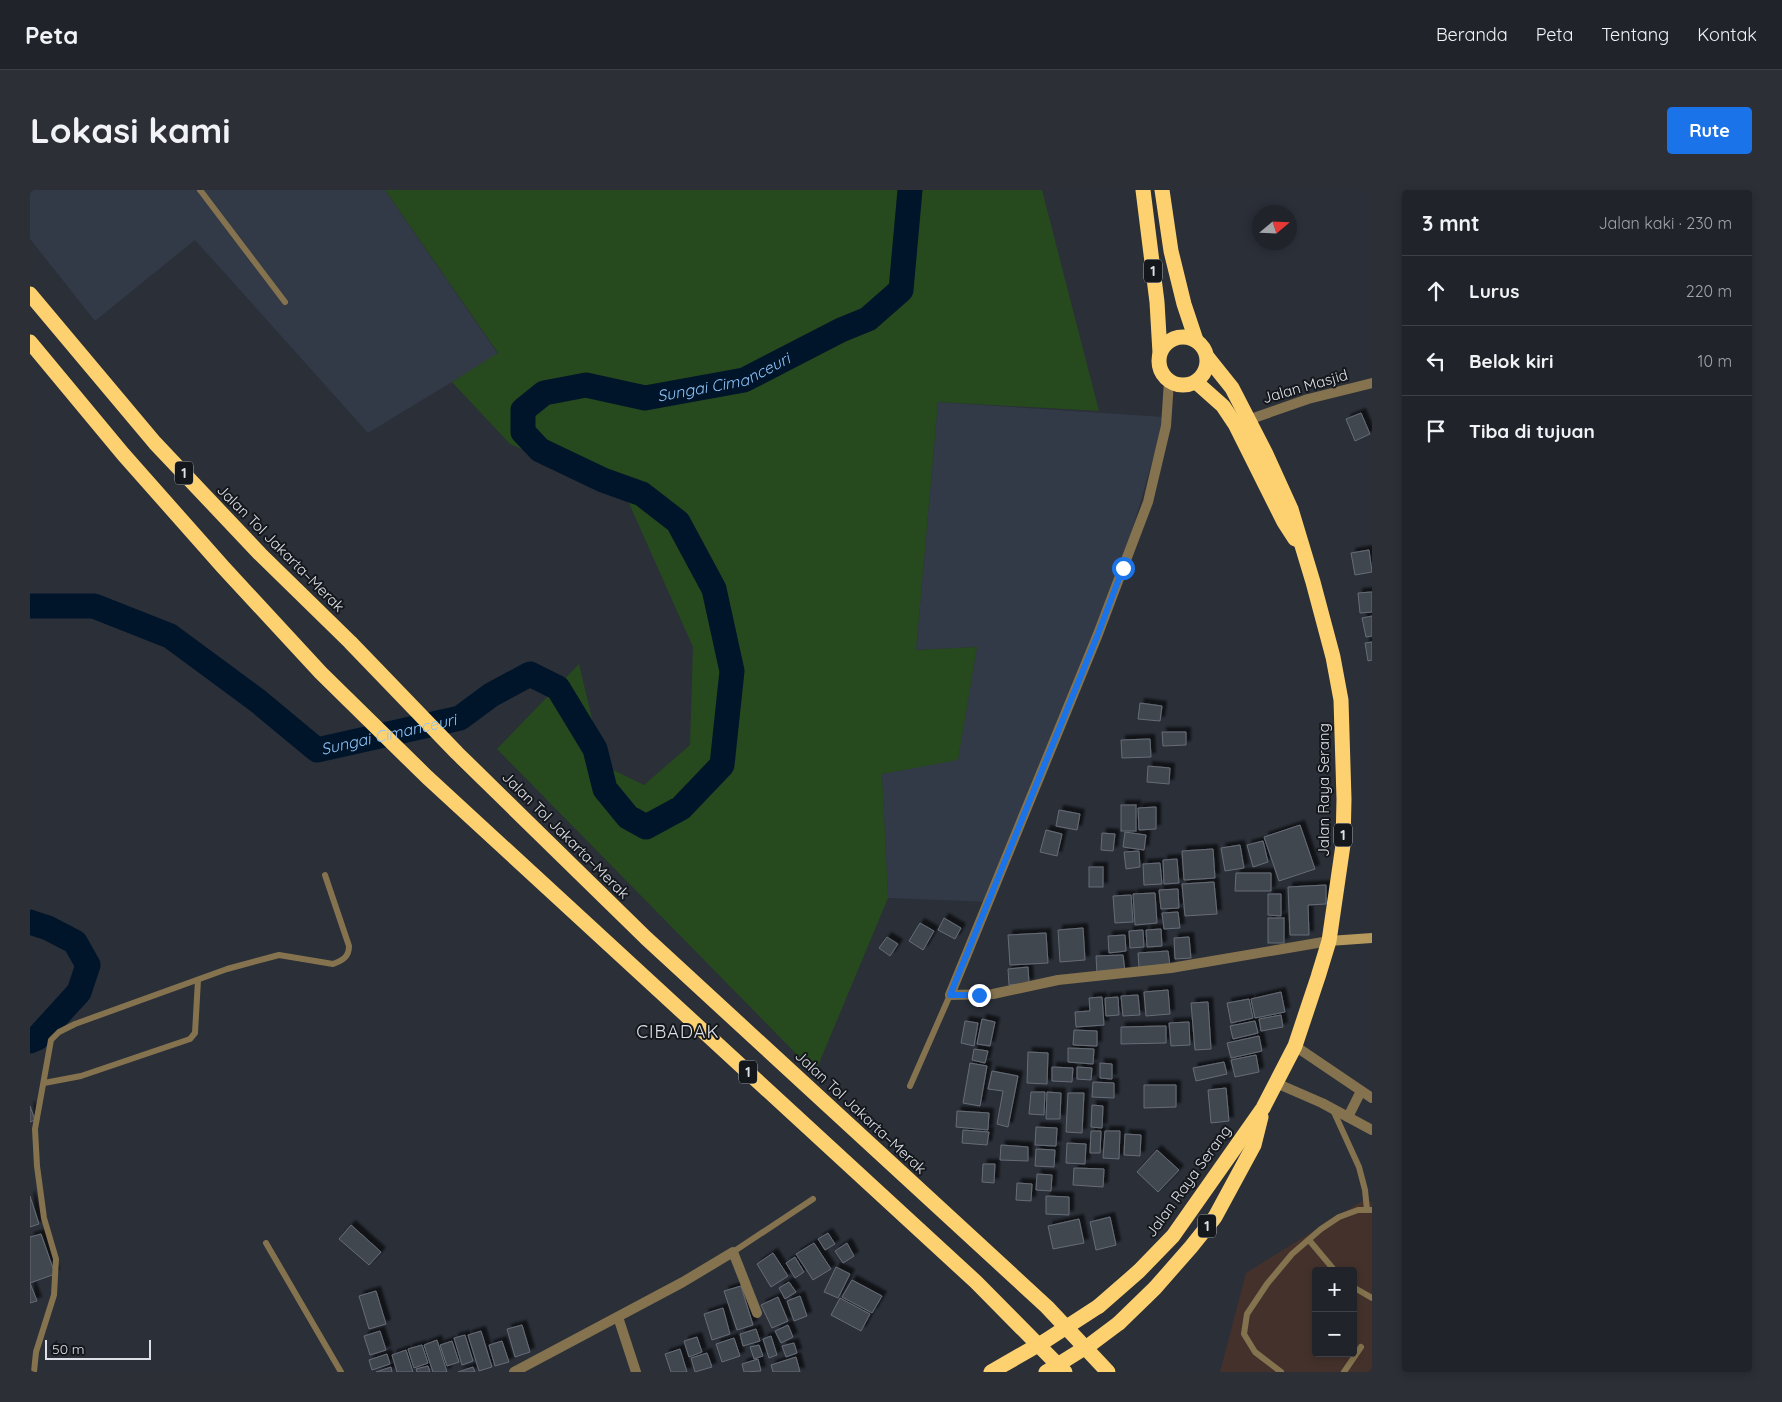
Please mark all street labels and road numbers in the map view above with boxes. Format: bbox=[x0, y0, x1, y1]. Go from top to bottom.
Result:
road number: 1 bbox=[1144, 260, 1162, 282]
street label: Jalan Masjid bbox=[1260, 365, 1350, 407]
road number: 1 bbox=[175, 462, 193, 484]
street label: Jalan Tol Jakarta–Merak bbox=[213, 480, 349, 616]
street label: Jalan Raya Serang bbox=[1314, 723, 1333, 857]
street label: Jalan Tol Jakarta–Merak bbox=[498, 767, 634, 903]
road number: 1 bbox=[1334, 824, 1352, 846]
street label: Jalan Tol Jakarta–Merak bbox=[791, 1046, 931, 1178]
road number: 1 bbox=[739, 1060, 757, 1084]
street label: Jalan Raya Serang bbox=[1141, 1121, 1235, 1241]
road number: 1 bbox=[1198, 1214, 1216, 1238]

